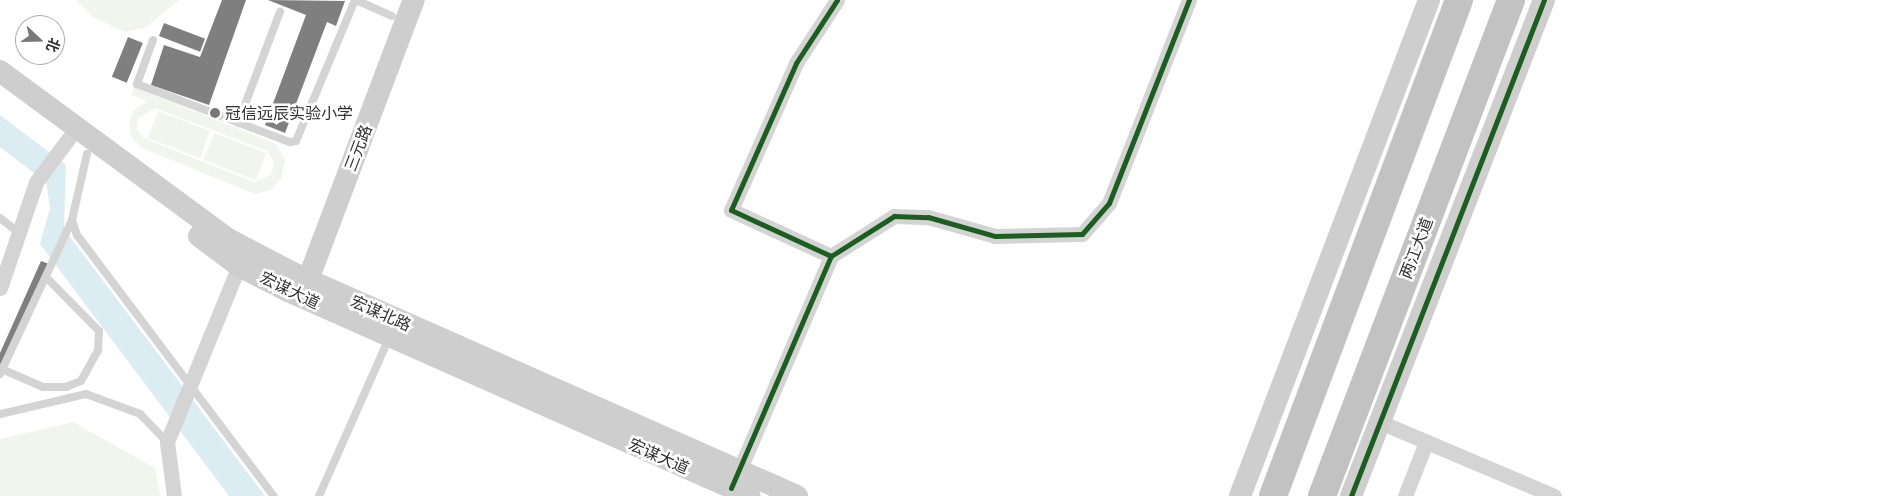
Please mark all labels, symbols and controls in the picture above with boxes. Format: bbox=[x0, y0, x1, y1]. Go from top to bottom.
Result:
north arrow bbox=[15, 15, 65, 65]
text: 北 bbox=[43, 36, 64, 55]
place label: 冠信远辰实验小学 bbox=[225, 103, 353, 123]
marker: 冠信远辰实验小学 bbox=[209, 107, 221, 119]
street label: 三元路 bbox=[340, 122, 376, 174]
street label: 两江大道 bbox=[1396, 215, 1436, 281]
street label: 宏谋大道 bbox=[257, 267, 323, 313]
street label: 宏谋北路 bbox=[348, 291, 414, 335]
street label: 宏谋大道 bbox=[626, 434, 692, 478]

